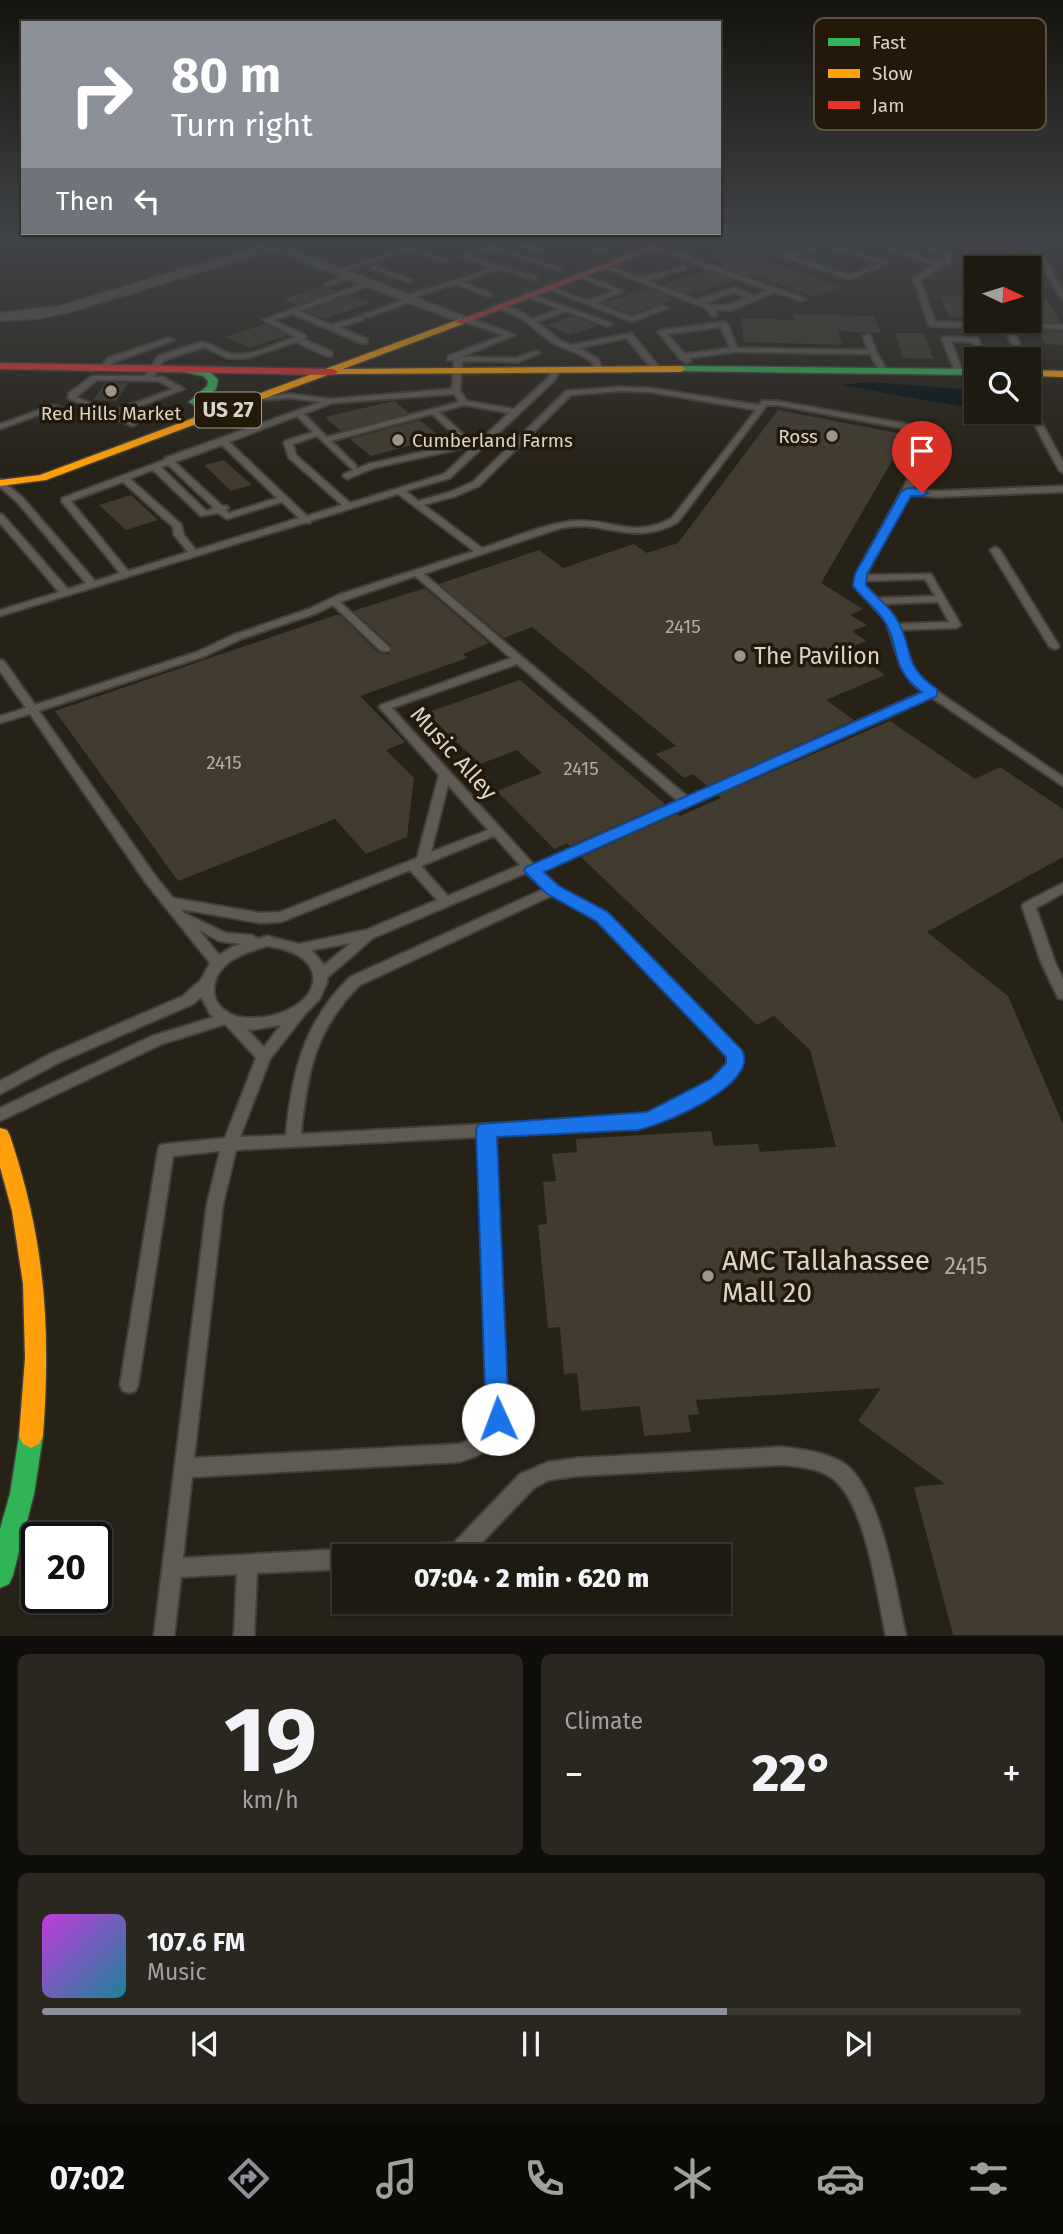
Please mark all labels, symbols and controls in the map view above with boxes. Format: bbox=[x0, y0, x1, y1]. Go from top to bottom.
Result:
legend bbox=[814, 18, 1046, 130]
text: Fast bbox=[872, 31, 906, 54]
text: 80 m bbox=[171, 46, 281, 105]
icon: right bbox=[56, 49, 147, 140]
text: Slow bbox=[872, 62, 913, 85]
text: Jam bbox=[872, 94, 904, 117]
text: Turn right bbox=[171, 106, 313, 144]
icon: left bbox=[128, 182, 166, 220]
text: Then bbox=[56, 186, 114, 217]
north arrow bbox=[964, 256, 1041, 332]
map controls bbox=[964, 256, 1041, 424]
button: search bbox=[964, 347, 1041, 424]
marker: Red Hills Market bbox=[103, 383, 119, 399]
road number: US 27 bbox=[195, 392, 261, 428]
place label: Red Hills Market bbox=[41, 402, 181, 425]
pin bbox=[892, 421, 952, 493]
place label: Ross bbox=[778, 425, 818, 448]
marker: Ross bbox=[824, 428, 840, 444]
place label: Cumberland Farms bbox=[412, 429, 573, 452]
marker: Cumberland Farms bbox=[390, 432, 406, 448]
icon: arrive bbox=[903, 432, 941, 470]
house number: 2415 bbox=[665, 615, 701, 638]
place label: The Pavilion bbox=[754, 642, 880, 670]
marker: The Pavilion bbox=[732, 648, 748, 664]
street label: Music Alley bbox=[405, 701, 504, 806]
house number: 2415 bbox=[206, 751, 242, 774]
house number: 2415 bbox=[563, 757, 599, 780]
place label: AMC Tallahassee Mall 20 bbox=[722, 1244, 930, 1309]
house number: 2415 bbox=[944, 1252, 988, 1280]
marker: AMC Tallahassee Mall 20 bbox=[700, 1268, 716, 1284]
position arrow bbox=[461, 1382, 535, 1456]
speed limit sign: 20 bbox=[21, 1522, 112, 1613]
text: 07:04 · 2 min · 620 m bbox=[414, 1563, 649, 1594]
text: 19 bbox=[224, 1686, 317, 1795]
text: Climate bbox=[565, 1707, 643, 1735]
text: 22° bbox=[752, 1742, 833, 1805]
text: − bbox=[565, 1751, 584, 1797]
text: + bbox=[1002, 1751, 1021, 1797]
text: km/h bbox=[242, 1786, 299, 1814]
text: 107.6 FM bbox=[147, 1927, 245, 1958]
text: Music bbox=[147, 1958, 207, 1986]
icon: previous bbox=[186, 2025, 224, 2063]
icon: pause bbox=[512, 2025, 550, 2063]
icon: next bbox=[839, 2025, 877, 2063]
icon: directions bbox=[224, 2154, 273, 2203]
icon: music bbox=[372, 2154, 421, 2203]
icon: phone bbox=[520, 2154, 569, 2203]
icon: climate bbox=[668, 2154, 717, 2203]
icon: car bbox=[816, 2154, 865, 2203]
icon: filters bbox=[964, 2154, 1013, 2203]
text: 07:02 bbox=[50, 2159, 125, 2197]

